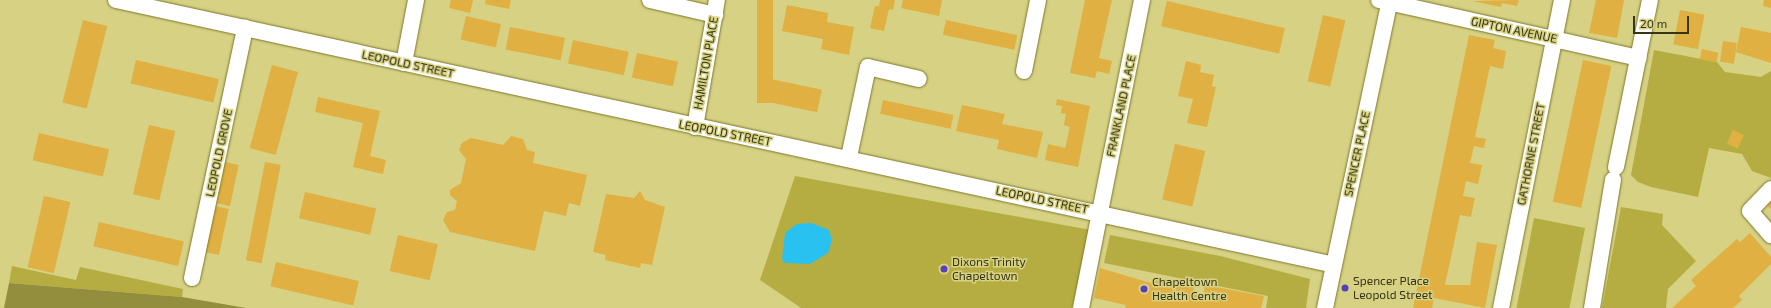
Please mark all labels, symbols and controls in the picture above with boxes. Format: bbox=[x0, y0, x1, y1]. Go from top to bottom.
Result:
scale bar bbox=[1635, 8, 1691, 34]
street label: GIPTON AVENUE bbox=[1469, 14, 1559, 46]
street label: HAMILTON PLACE bbox=[691, 15, 721, 111]
text: 20 m bbox=[1640, 16, 1667, 30]
street label: LEOPOLD STREET bbox=[360, 47, 456, 81]
street label: FRANKLAND PLACE bbox=[1103, 54, 1139, 158]
street label: GATHORNE STREET bbox=[1514, 102, 1548, 206]
street label: LEOPOLD GROVE bbox=[203, 108, 235, 198]
street label: SPENCER PLACE bbox=[1341, 110, 1373, 198]
street label: LEOPOLD STREET bbox=[677, 117, 773, 149]
street label: LEOPOLD STREET bbox=[994, 183, 1090, 217]
place label: Dixons Trinity Chapeltown bbox=[952, 255, 1026, 283]
marker: Dixons Trinity Chapeltown bbox=[939, 264, 949, 274]
place label: Spencer Place Leopold Street bbox=[1353, 274, 1433, 302]
place label: Chapeltown Health Centre bbox=[1152, 275, 1227, 303]
marker: Spencer Place Leopold Street bbox=[1340, 283, 1350, 293]
marker: Chapeltown Health Centre bbox=[1139, 284, 1149, 294]

